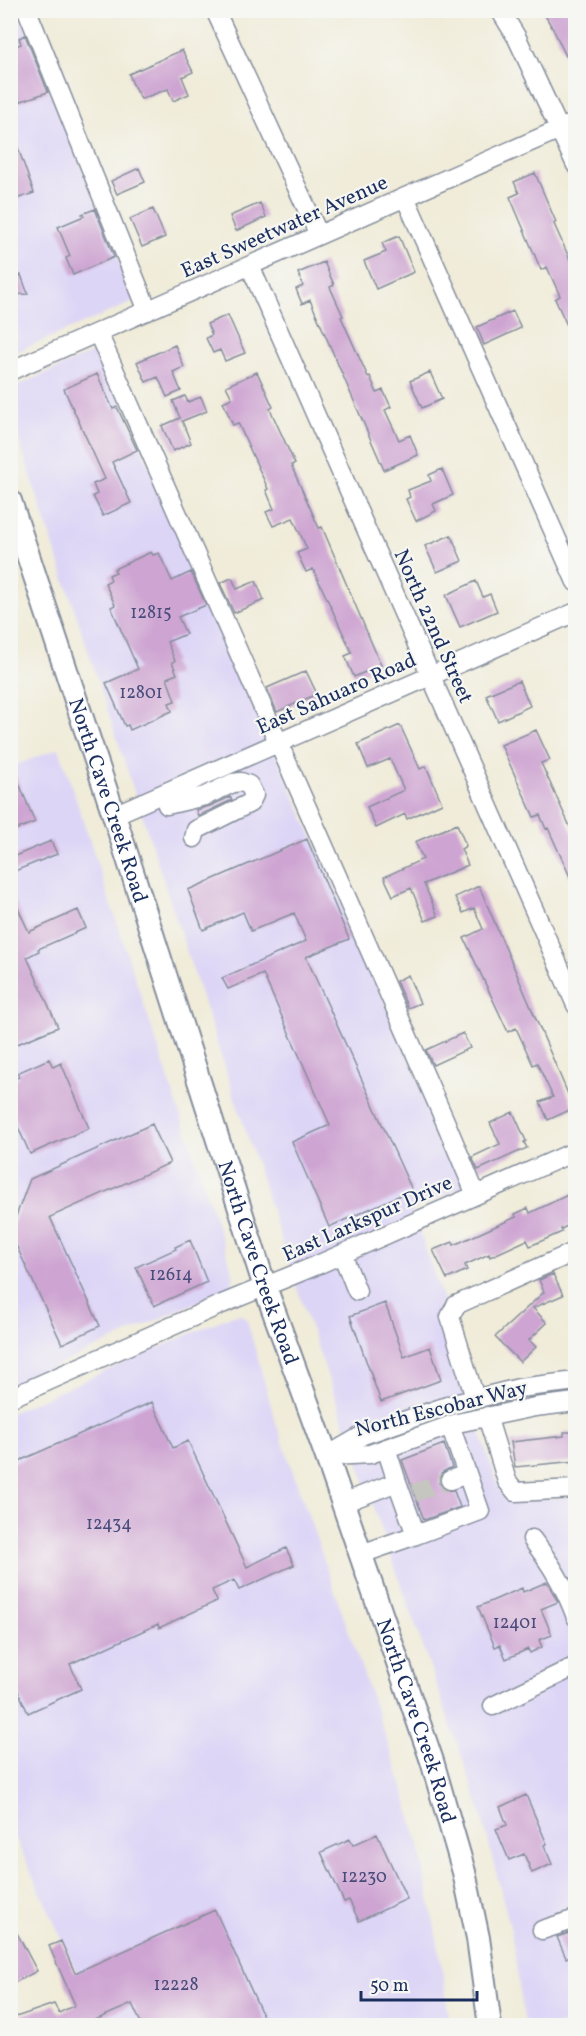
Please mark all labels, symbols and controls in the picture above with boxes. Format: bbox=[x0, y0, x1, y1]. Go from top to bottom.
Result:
street label: East Sweetwater Avenue bbox=[177, 169, 393, 286]
street label: North 22nd Street bbox=[386, 545, 480, 708]
house number: 12815 bbox=[130, 601, 172, 626]
street label: East Sahuaro Road bbox=[252, 646, 421, 743]
house number: 12801 bbox=[119, 681, 163, 706]
street label: North Cave Creek Road bbox=[60, 694, 154, 907]
street label: North Cave Creek Road bbox=[209, 1157, 305, 1369]
street label: East Larkspur Drive bbox=[278, 1169, 457, 1270]
house number: 12614 bbox=[149, 1263, 193, 1288]
street label: North Escobar Way bbox=[352, 1374, 531, 1445]
house number: 12434 bbox=[86, 1512, 132, 1537]
house number: 12401 bbox=[493, 1611, 537, 1636]
street label: North Cave Creek Road bbox=[368, 1615, 462, 1827]
house number: 12230 bbox=[341, 1865, 387, 1890]
scale bar bbox=[361, 1964, 476, 2002]
house number: 12228 bbox=[153, 1973, 199, 1998]
text: 50 m bbox=[370, 1974, 409, 1999]

